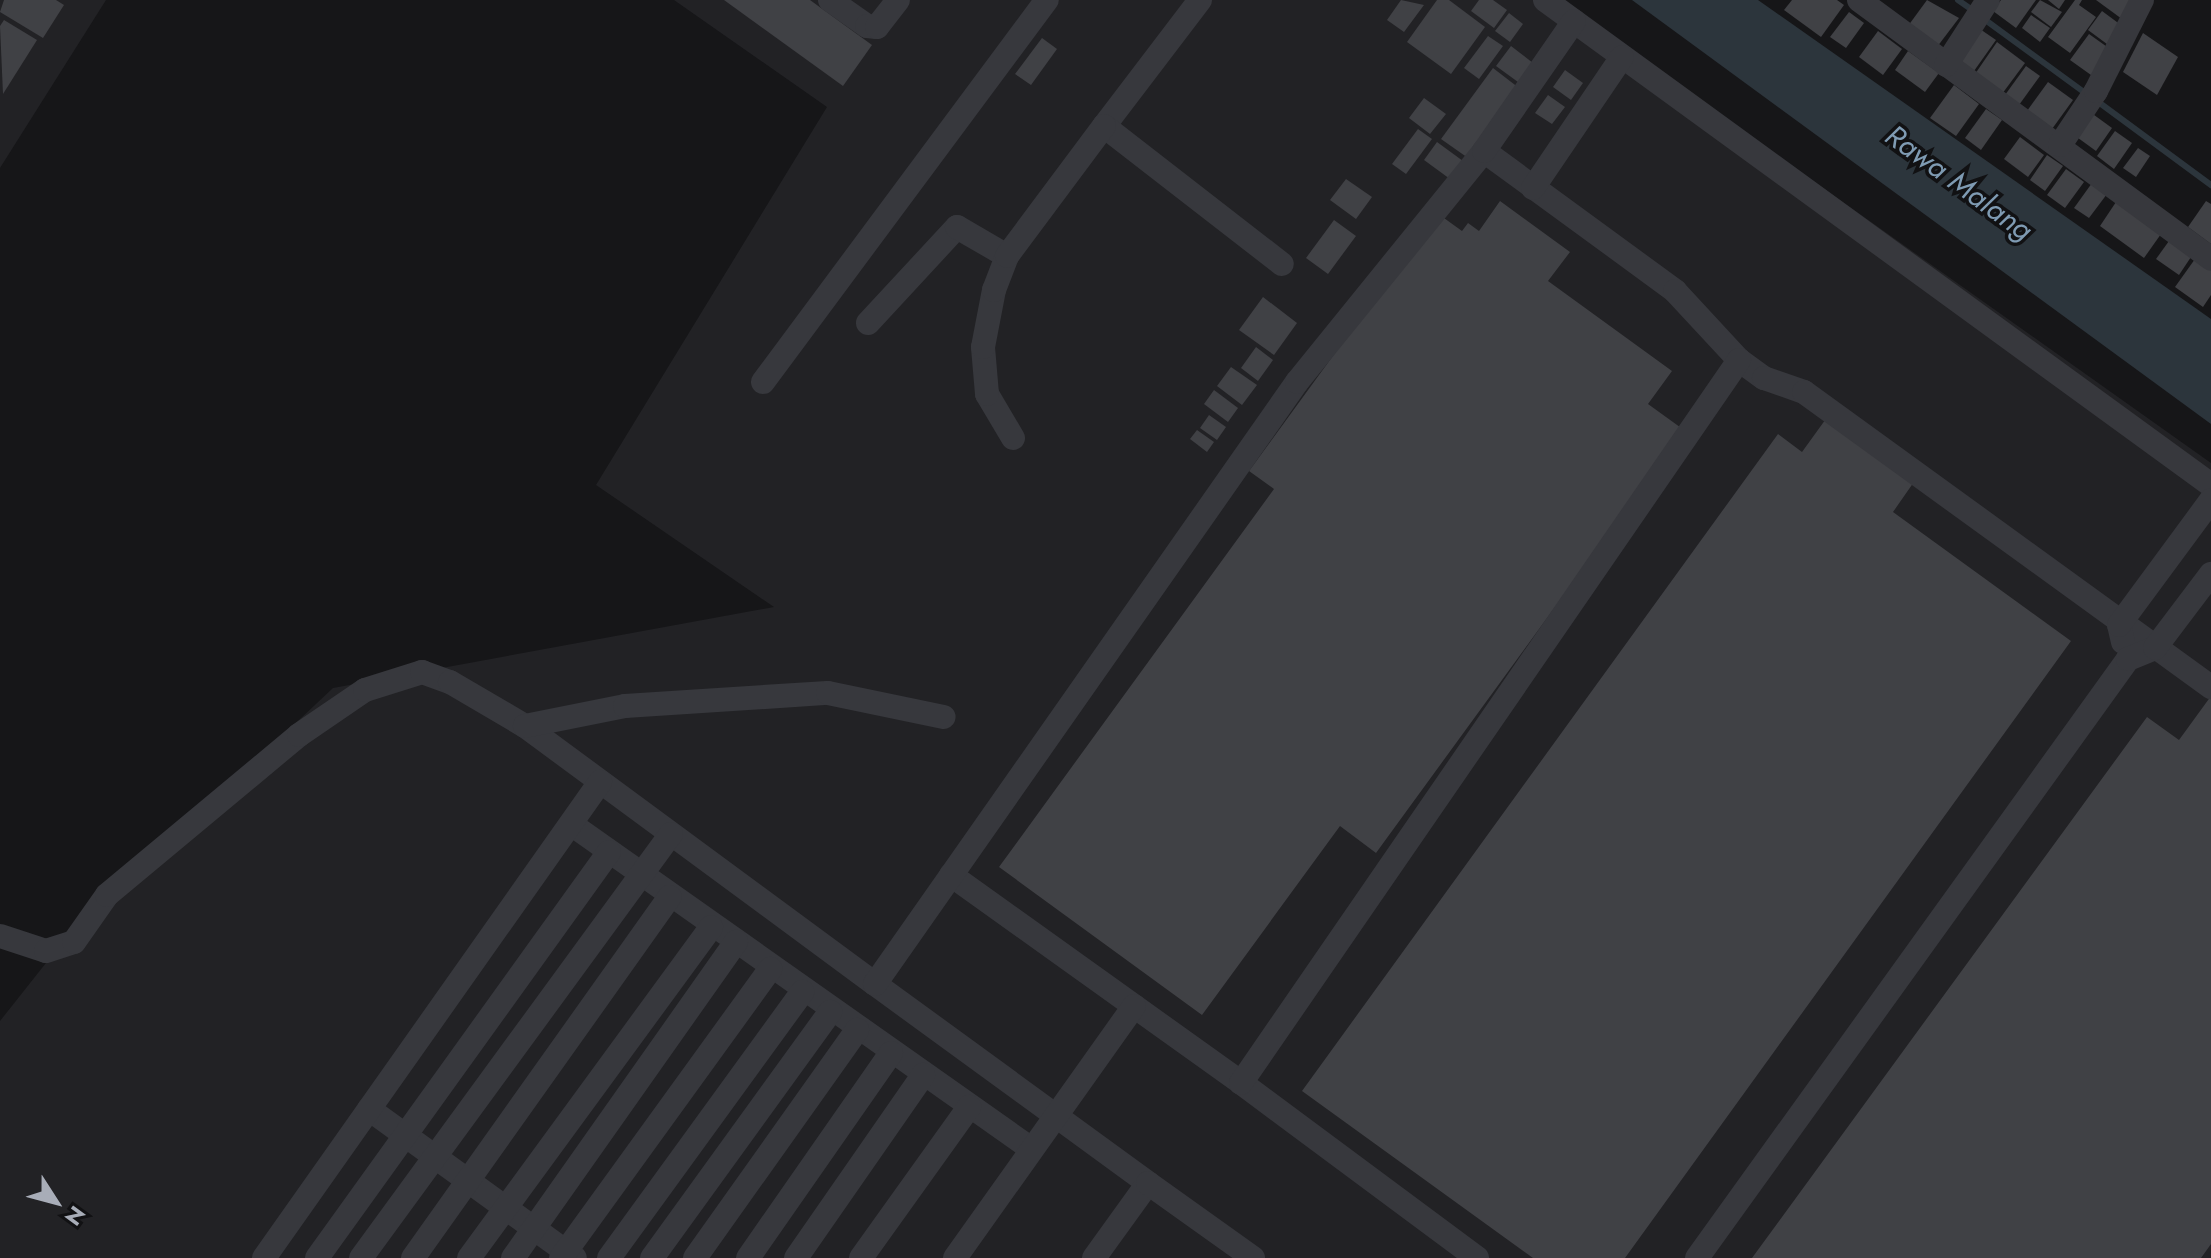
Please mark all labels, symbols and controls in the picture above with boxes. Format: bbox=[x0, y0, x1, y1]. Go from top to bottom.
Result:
water label: Rawa Malang bbox=[1878, 117, 2040, 249]
north arrow bbox=[16, 1162, 96, 1242]
text: N bbox=[57, 1200, 93, 1233]

